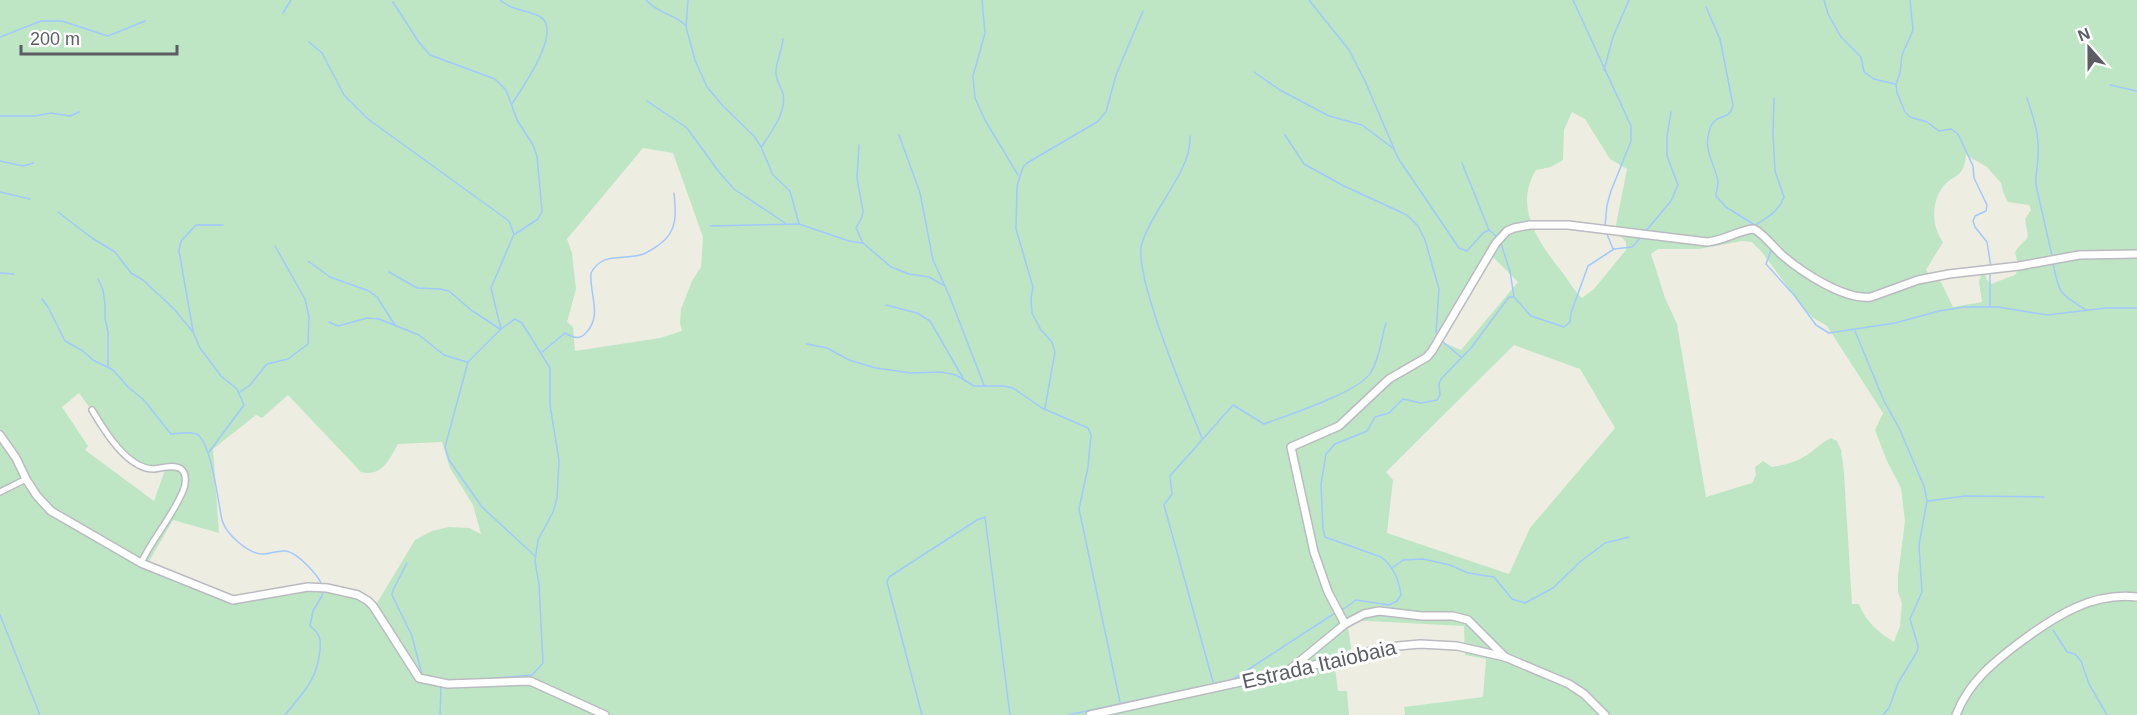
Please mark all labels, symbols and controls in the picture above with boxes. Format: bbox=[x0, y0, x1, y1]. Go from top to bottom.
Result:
scale bar bbox=[21, 18, 177, 56]
north arrow bbox=[2059, 18, 2119, 78]
text: N bbox=[2075, 24, 2092, 44]
text: 200 m bbox=[30, 29, 80, 49]
street label: Estrada Itaiobaia bbox=[1240, 635, 1399, 693]

